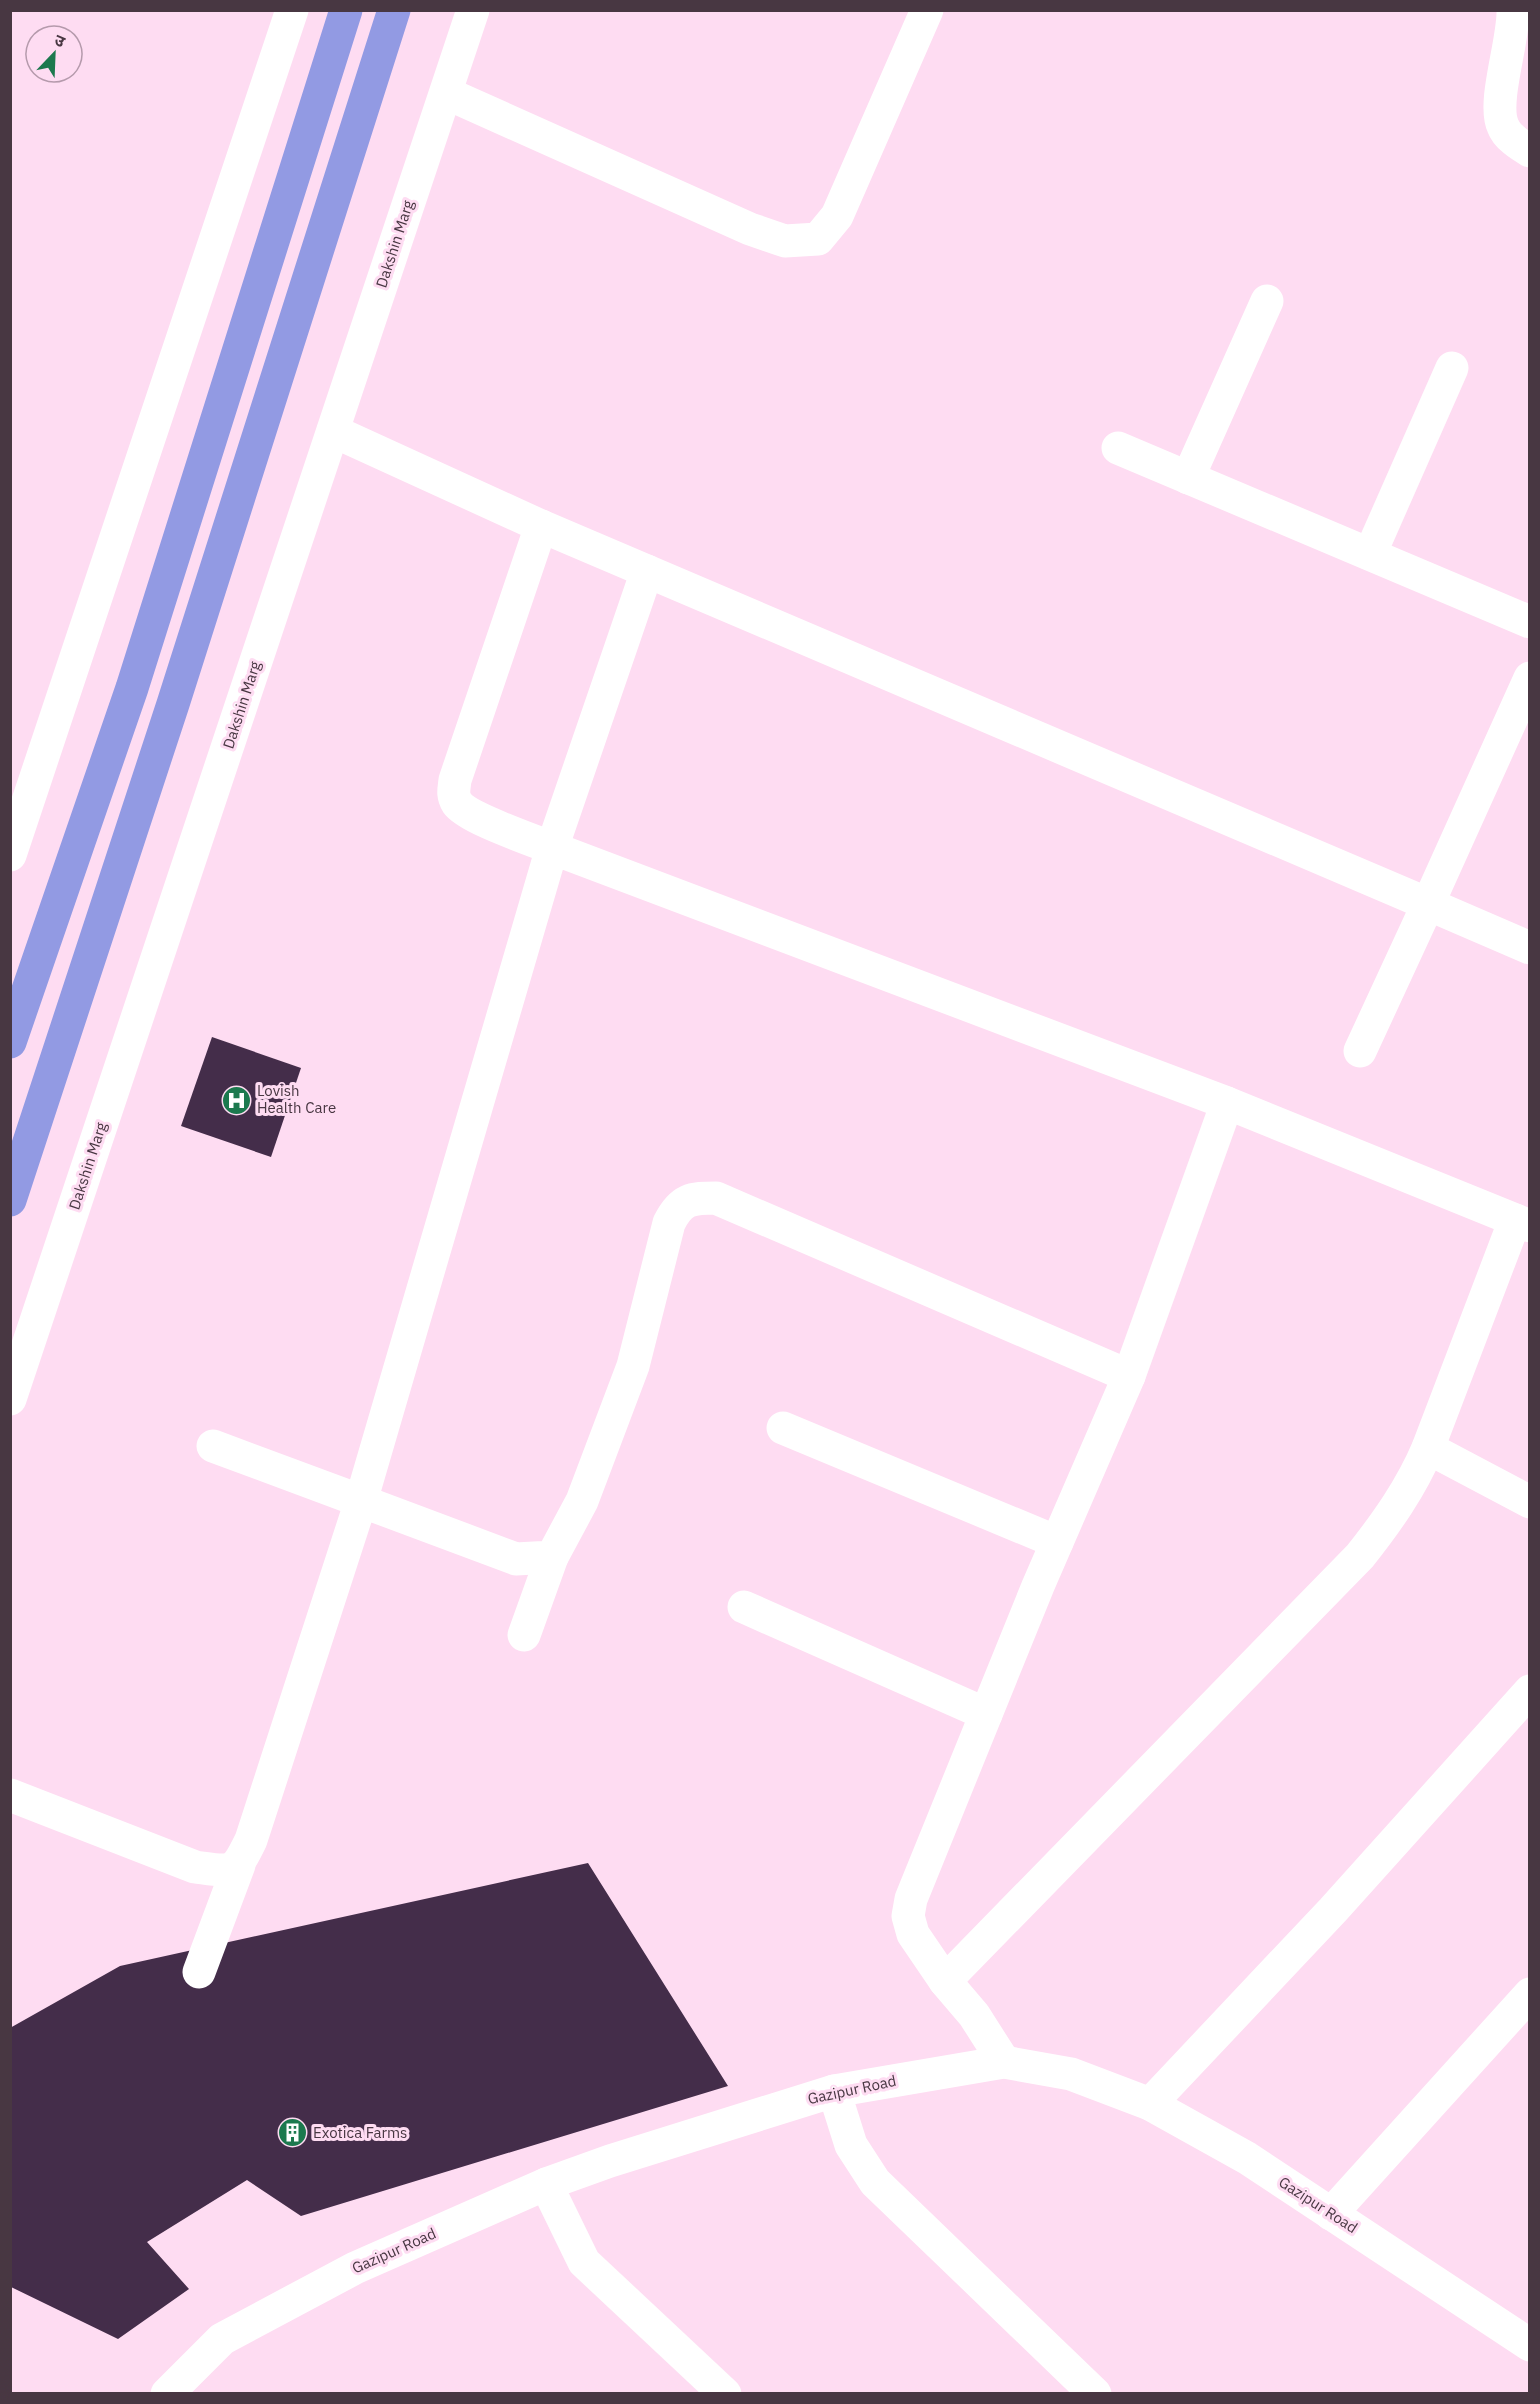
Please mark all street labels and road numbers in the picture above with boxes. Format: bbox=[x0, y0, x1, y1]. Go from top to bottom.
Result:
street label: Dakshin Marg bbox=[371, 198, 418, 290]
street label: Dakshin Marg bbox=[218, 659, 265, 751]
street label: Dakshin Marg bbox=[64, 1120, 111, 1212]
street label: Gazipur Road bbox=[806, 2071, 898, 2108]
street label: Gazipur Road bbox=[1275, 2172, 1361, 2237]
street label: Gazipur Road bbox=[349, 2224, 439, 2278]

